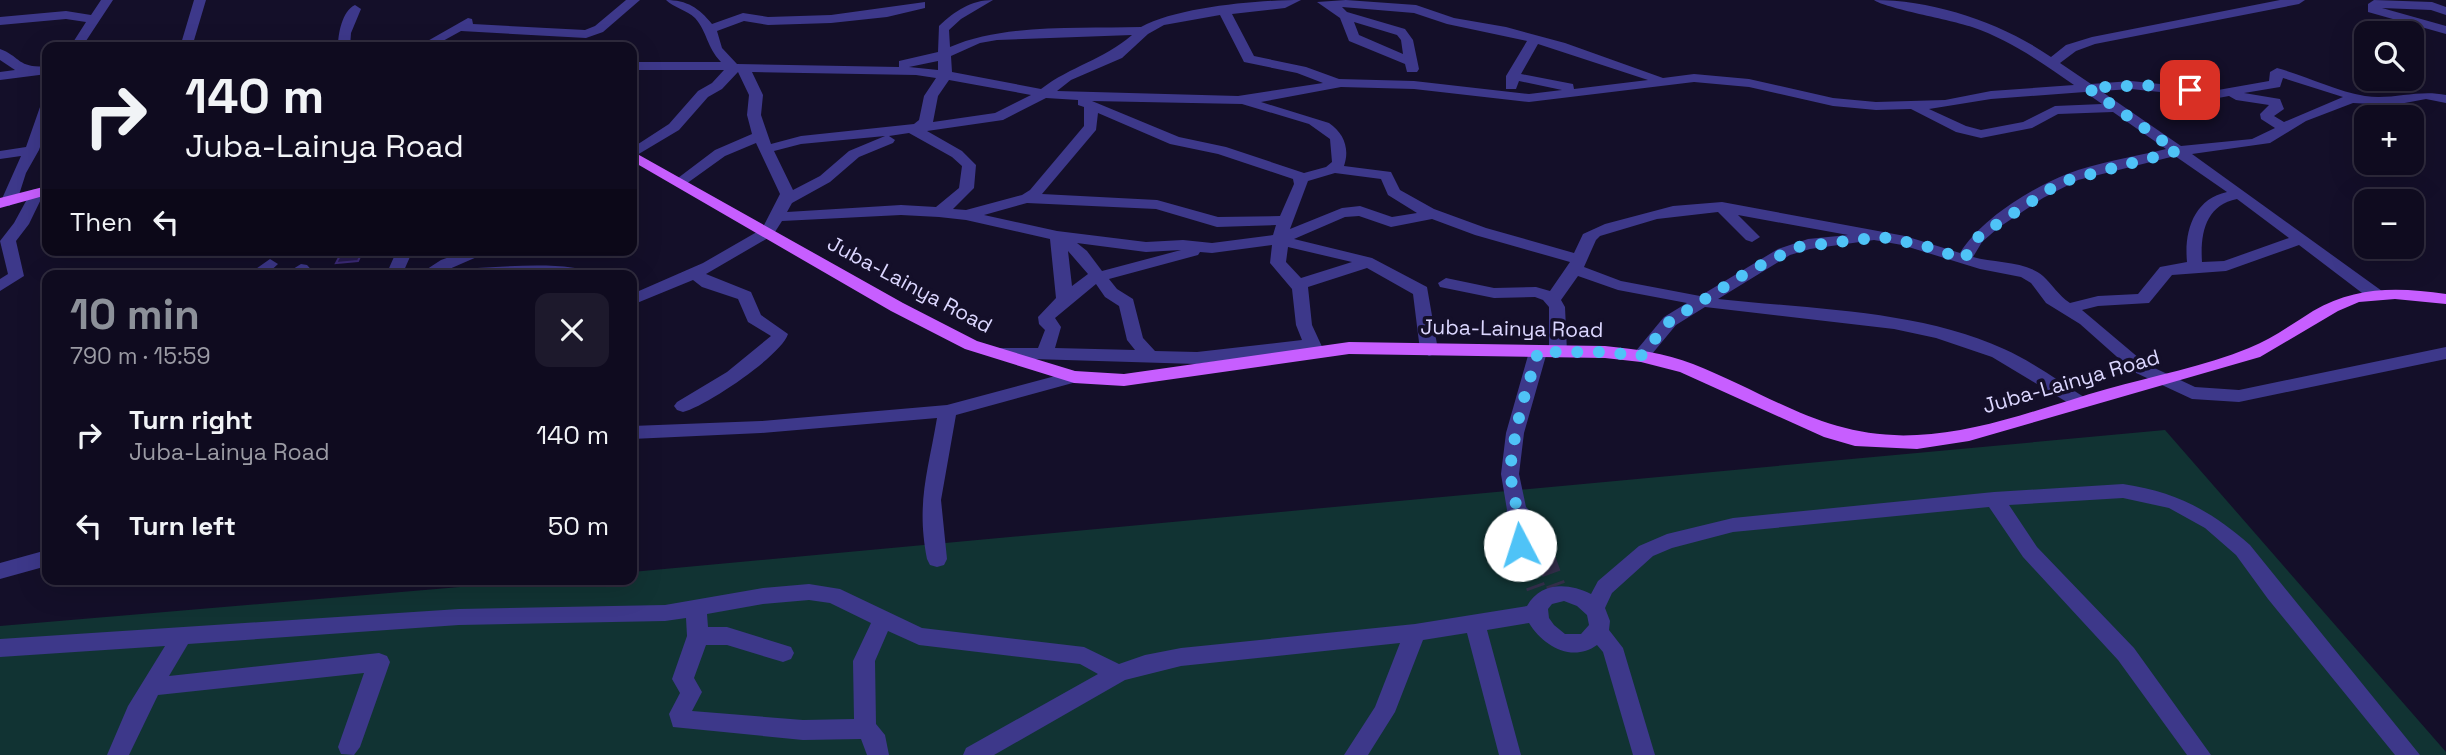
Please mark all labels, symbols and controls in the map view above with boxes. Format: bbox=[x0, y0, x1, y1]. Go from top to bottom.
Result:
map controls bbox=[2354, 21, 2424, 259]
button: search bbox=[2354, 21, 2424, 91]
pin bbox=[2160, 60, 2220, 120]
text: 140 m bbox=[185, 65, 324, 127]
icon: right bbox=[70, 70, 161, 161]
icon: arrive bbox=[2171, 71, 2209, 109]
button: + bbox=[2354, 105, 2424, 175]
text: Juba-Lainya Road bbox=[185, 126, 464, 166]
button: − bbox=[2354, 189, 2424, 259]
icon: left bbox=[147, 203, 185, 241]
text: Then bbox=[70, 205, 133, 239]
street label: Juba-Lainya Road bbox=[823, 229, 997, 339]
text: 10 min bbox=[70, 288, 200, 341]
button: close bbox=[535, 293, 609, 367]
street label: Juba-Lainya Road bbox=[1420, 313, 1604, 343]
text: 790 m · 15:59 bbox=[70, 341, 211, 371]
street label: Juba-Lainya Road bbox=[1979, 343, 2163, 419]
text: Turn right bbox=[129, 403, 253, 437]
icon: right bbox=[70, 416, 108, 454]
text: 140 m bbox=[536, 418, 609, 452]
text: Juba-Lainya Road bbox=[129, 437, 329, 467]
icon: left bbox=[70, 507, 108, 545]
position arrow bbox=[1483, 508, 1557, 582]
text: Turn left bbox=[129, 509, 236, 543]
text: 50 m bbox=[548, 509, 609, 543]

